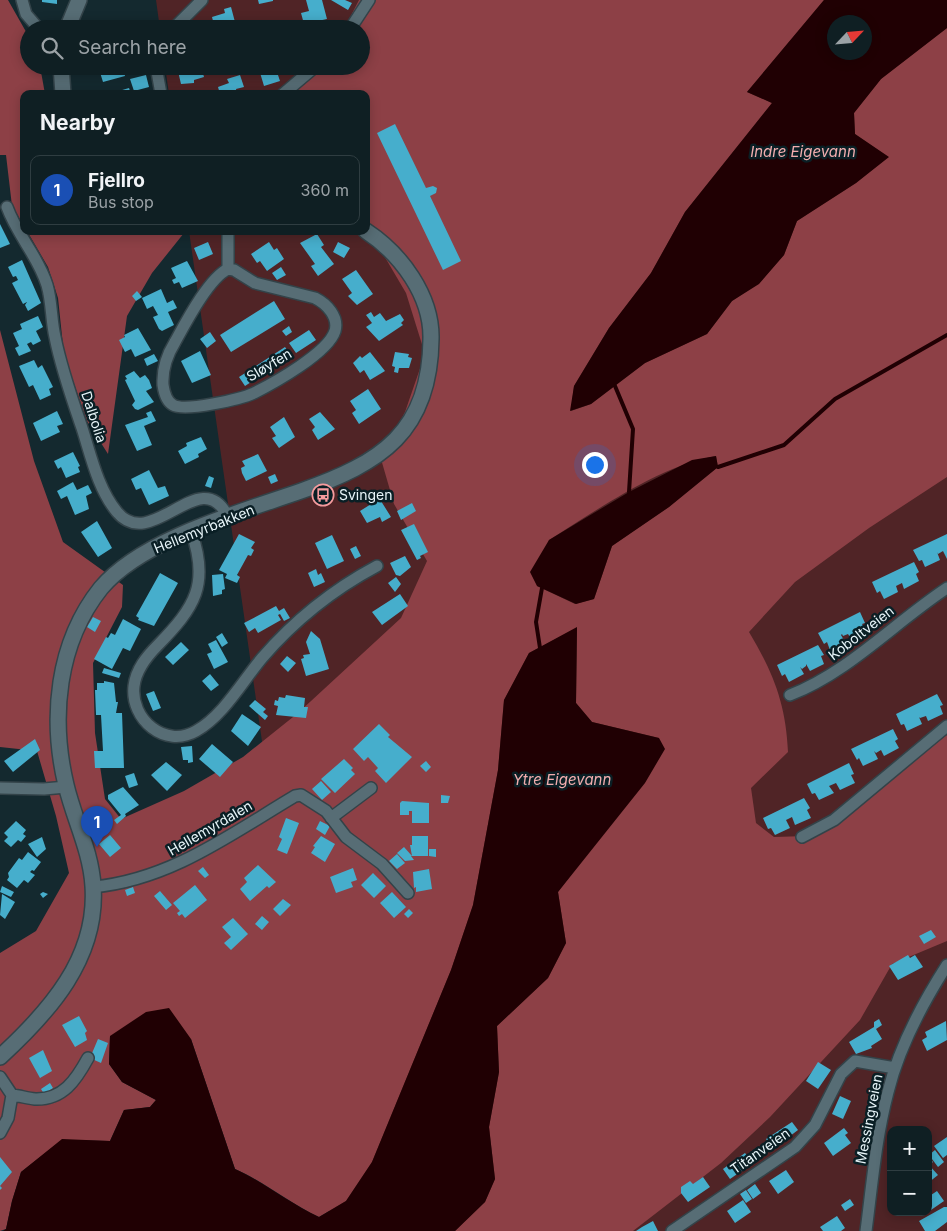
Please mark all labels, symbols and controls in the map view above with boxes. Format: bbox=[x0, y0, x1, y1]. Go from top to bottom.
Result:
north arrow bbox=[827, 15, 872, 60]
search box bbox=[20, 20, 370, 75]
icon: search bbox=[38, 34, 66, 62]
text: Search here bbox=[78, 36, 187, 59]
text: Nearby bbox=[40, 110, 115, 135]
water label: Indre Eigevann bbox=[750, 142, 856, 161]
text: Fjellro bbox=[88, 169, 145, 192]
text: 1 bbox=[54, 180, 60, 200]
text: 360 m bbox=[301, 180, 349, 200]
text: Bus stop bbox=[88, 192, 154, 212]
street label: Sløyfen bbox=[243, 344, 294, 385]
street label: Dalbolia bbox=[78, 389, 111, 445]
your location bbox=[582, 452, 608, 478]
bus stop icon: Svingen bbox=[311, 483, 335, 507]
place label: Svingen bbox=[339, 486, 393, 503]
street label: Hellemyrbakken bbox=[151, 501, 257, 556]
street label: Koboltveien bbox=[825, 602, 897, 663]
water label: Ytre Eigevann bbox=[513, 770, 611, 789]
street label: Hellemyrdalen bbox=[164, 797, 255, 859]
pin: 1 bbox=[81, 806, 113, 847]
street label: Messingveien bbox=[851, 1072, 886, 1165]
street label: Titanveien bbox=[727, 1124, 793, 1177]
map controls bbox=[887, 1126, 932, 1216]
button: + bbox=[887, 1126, 932, 1171]
button: − bbox=[887, 1171, 932, 1216]

